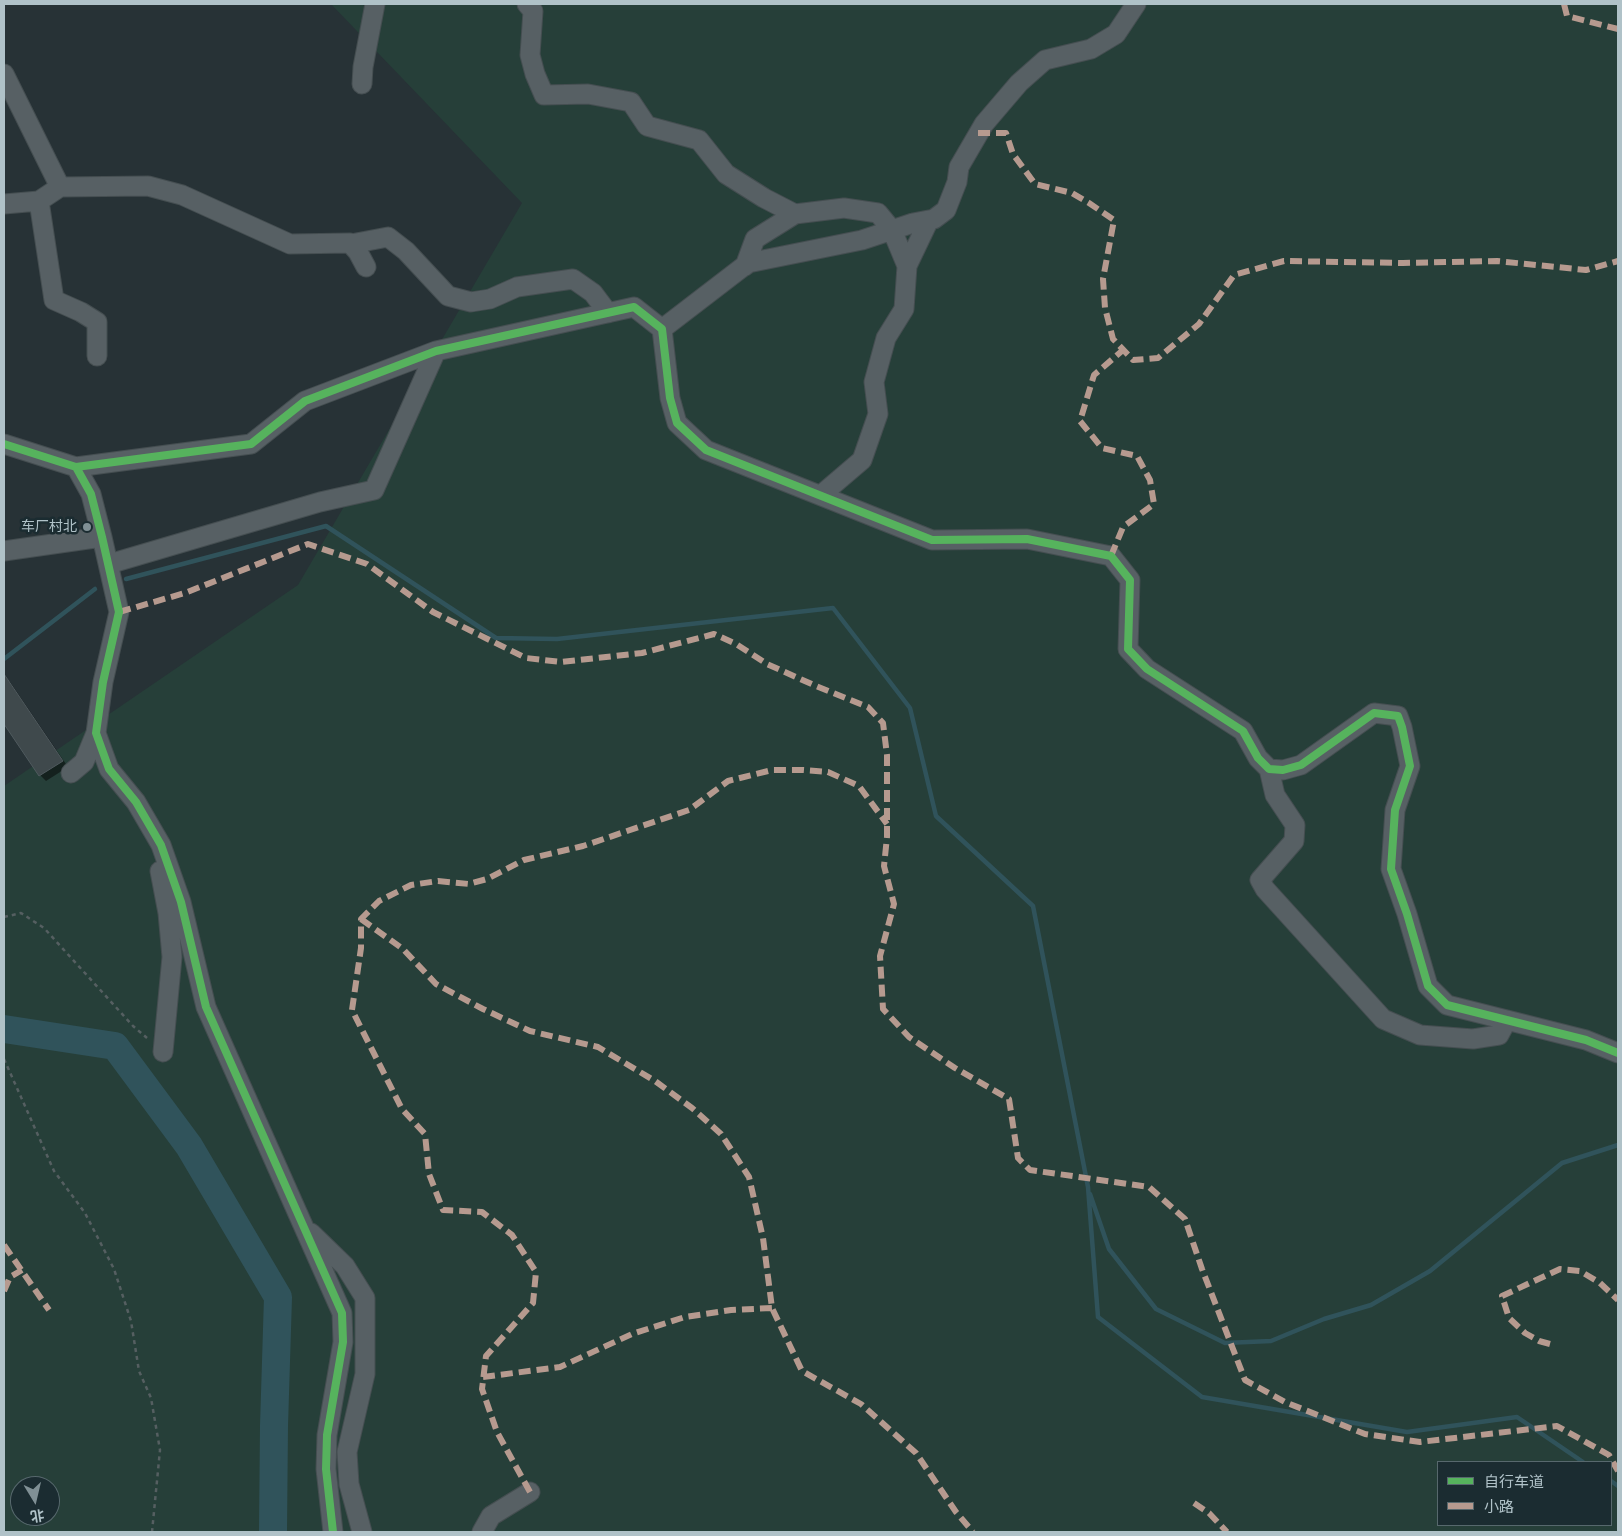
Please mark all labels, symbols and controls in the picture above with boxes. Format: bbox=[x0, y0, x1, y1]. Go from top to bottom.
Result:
place label: 车厂村北 bbox=[21, 519, 77, 535]
marker: 车厂村北 bbox=[81, 521, 93, 533]
legend bbox=[1437, 1461, 1612, 1526]
text: 自行车道 bbox=[1484, 1473, 1544, 1491]
north arrow bbox=[10, 1476, 60, 1526]
text: 小路 bbox=[1484, 1498, 1514, 1516]
text: 北 bbox=[29, 1506, 46, 1525]

